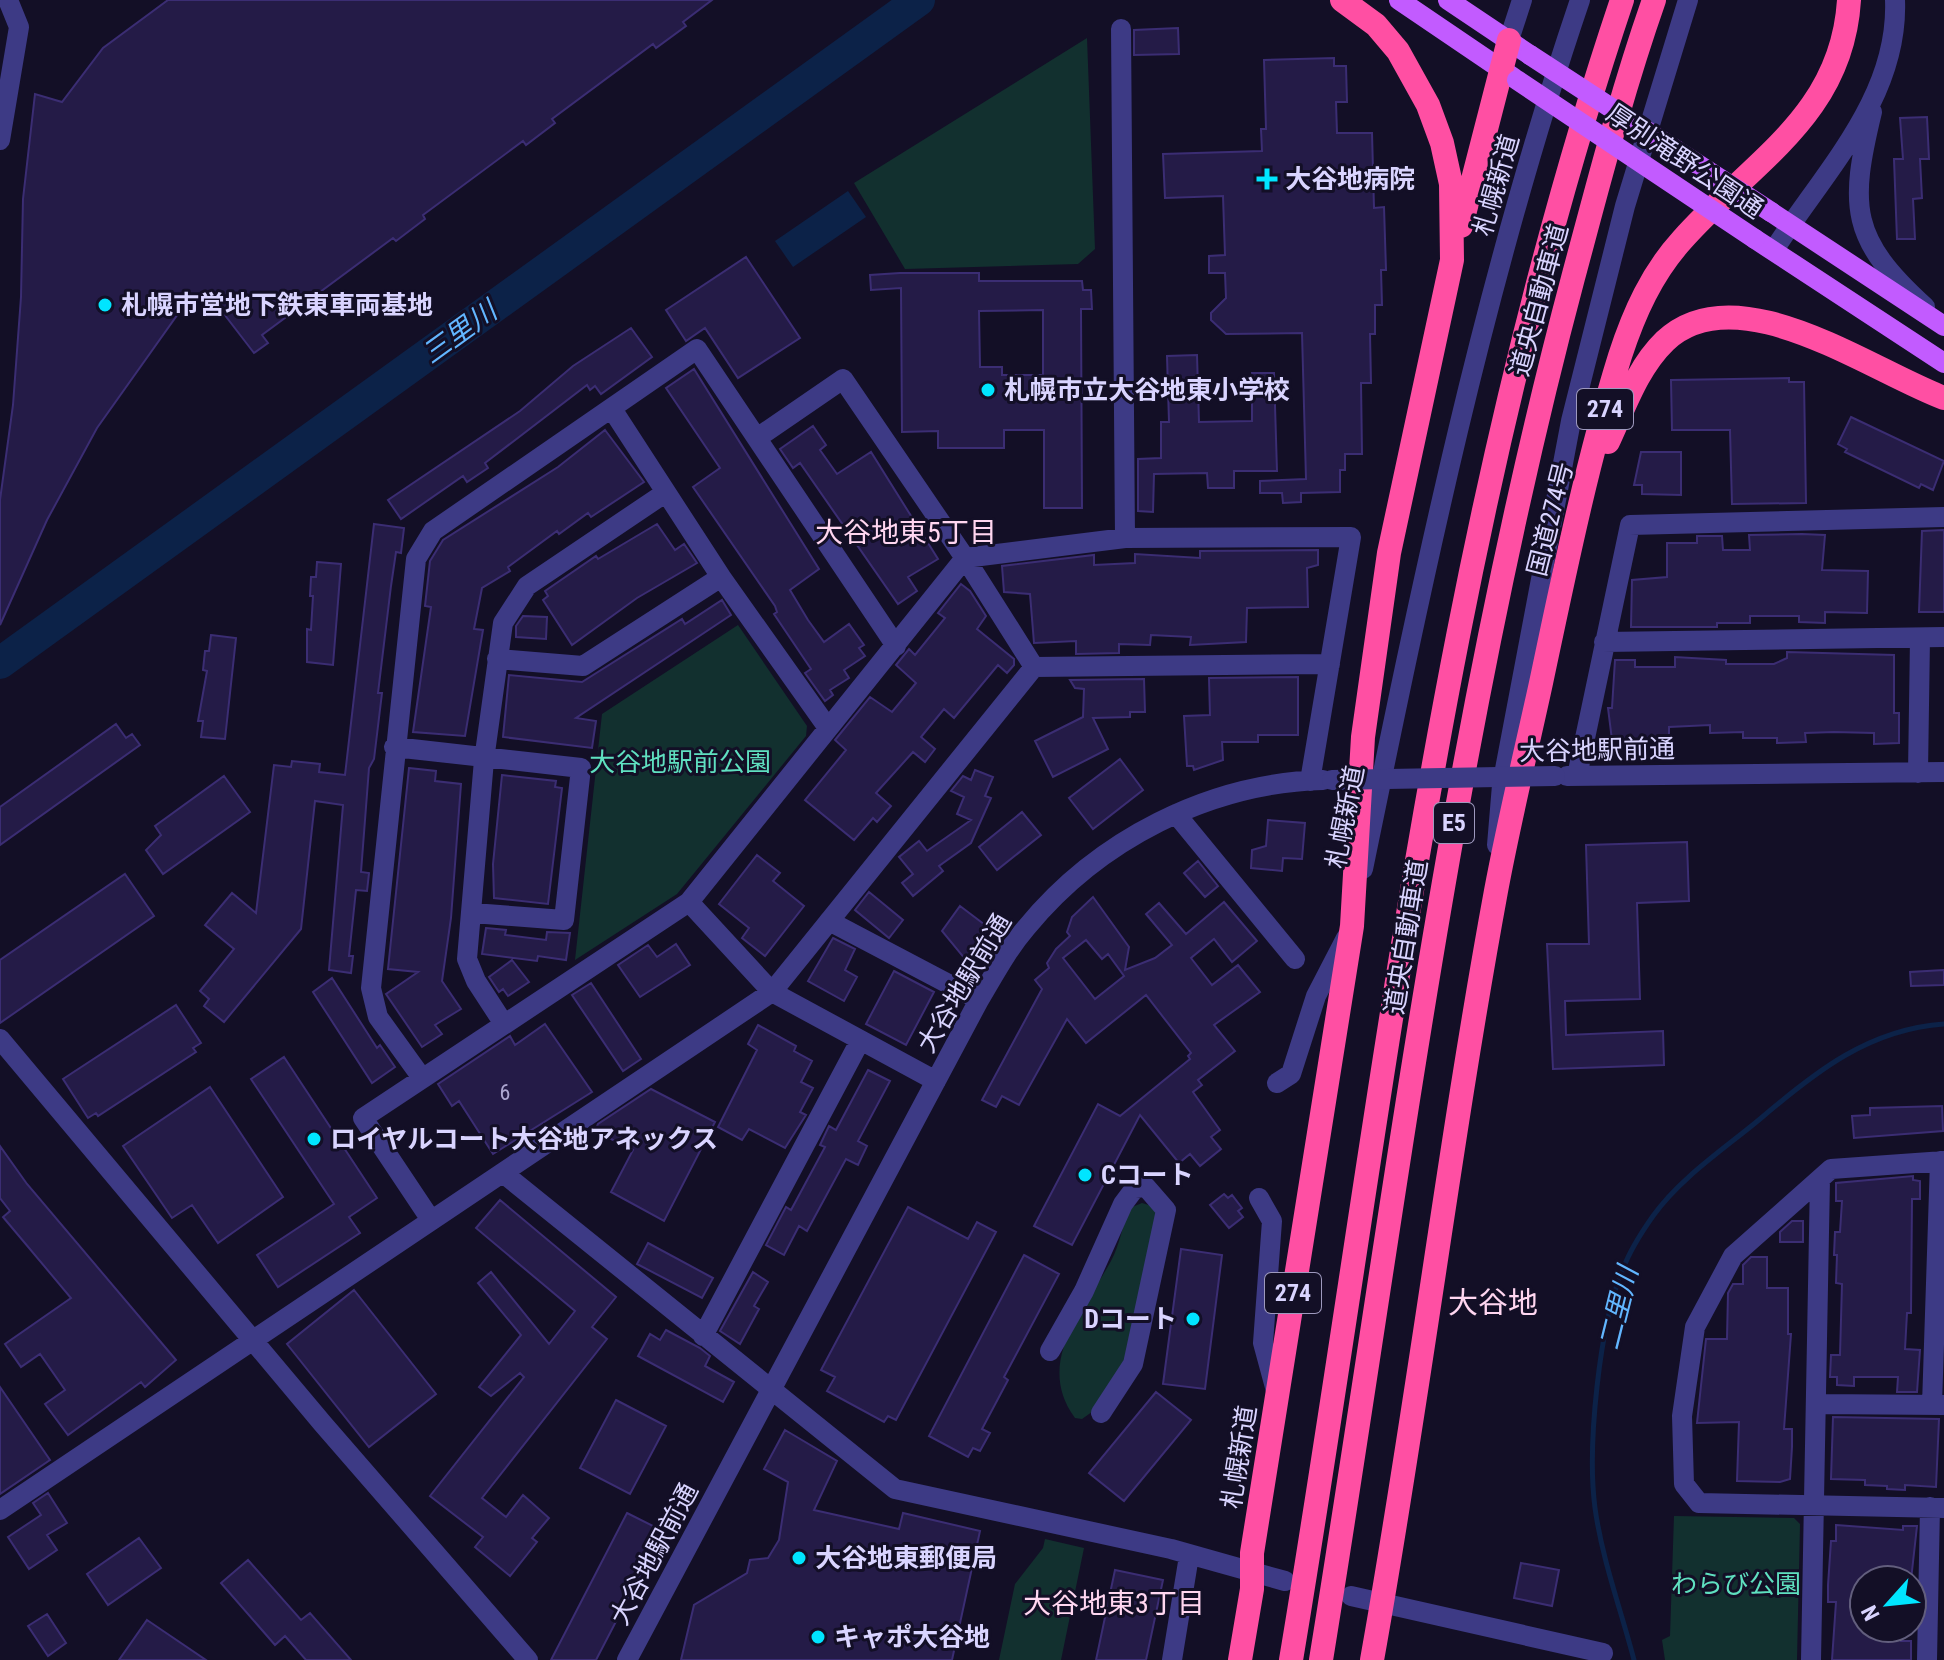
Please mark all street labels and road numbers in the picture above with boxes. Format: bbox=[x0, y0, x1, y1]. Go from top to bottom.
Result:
street label: 厚別滝野公園通 bbox=[1601, 98, 1769, 224]
street label: 札幌新道 bbox=[1467, 131, 1525, 239]
street label: 道央自動車道 bbox=[1504, 221, 1574, 379]
road number: 274 bbox=[1577, 389, 1633, 429]
street label: 国道274号 bbox=[1521, 459, 1579, 579]
street label: 大谷地駅前通 bbox=[1519, 734, 1675, 766]
street label: 札幌新道 bbox=[1320, 763, 1370, 871]
road number: E5 bbox=[1434, 803, 1474, 843]
street label: 道央自動車道 bbox=[1379, 858, 1433, 1016]
street label: 大谷地駅前通 bbox=[911, 908, 1017, 1058]
road number: 274 bbox=[1265, 1273, 1321, 1313]
street label: 札幌新道 bbox=[1216, 1403, 1262, 1511]
street label: 大谷地駅前通 bbox=[604, 1478, 704, 1630]

